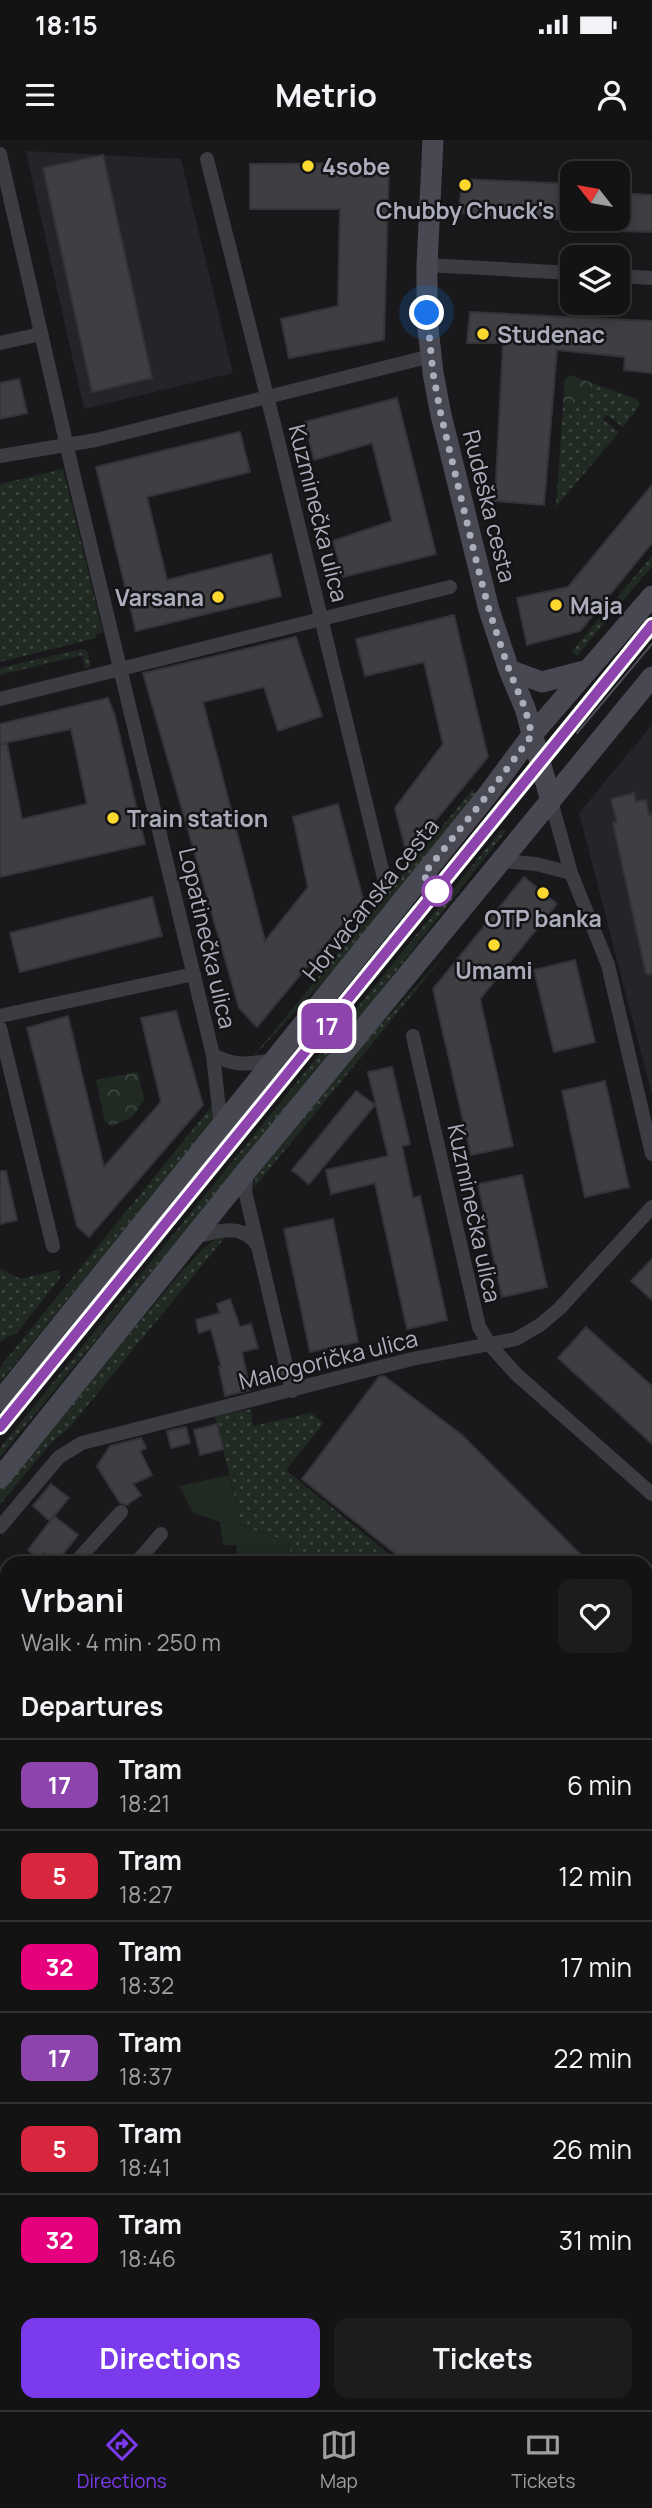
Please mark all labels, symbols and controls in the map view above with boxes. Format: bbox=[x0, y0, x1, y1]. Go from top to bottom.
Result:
text: 18:15 bbox=[35, 7, 98, 43]
text: Metrio bbox=[275, 73, 377, 117]
icon: menu bbox=[21, 76, 59, 114]
icon: person bbox=[593, 76, 631, 114]
place label: 4sobe bbox=[322, 150, 391, 182]
marker: 4sobe bbox=[300, 158, 316, 174]
north arrow bbox=[560, 161, 630, 231]
map controls bbox=[560, 161, 630, 315]
marker: Chubby Chuck's bbox=[457, 177, 473, 193]
place label: Chubby Chuck's bbox=[376, 194, 554, 226]
button: layers bbox=[560, 245, 630, 315]
your location bbox=[409, 295, 444, 330]
place label: Studenac bbox=[497, 318, 605, 350]
marker: Studenac bbox=[475, 326, 491, 342]
street label: Kuzminečka ulica bbox=[281, 421, 357, 605]
street label: Rudeška cesta bbox=[456, 426, 524, 586]
place label: Varsana bbox=[115, 581, 204, 613]
marker: Varsana bbox=[210, 589, 226, 605]
place label: Maja bbox=[570, 589, 623, 621]
marker: Maja bbox=[548, 597, 564, 613]
place label: Train station bbox=[127, 802, 268, 834]
marker: Train station bbox=[105, 810, 121, 826]
street label: Horvaćanska cesta bbox=[294, 811, 446, 987]
street label: Lopatinečka ulica bbox=[172, 844, 244, 1032]
unlabelled marker bbox=[422, 876, 452, 906]
marker: OTP banka bbox=[535, 885, 551, 901]
place label: OTP banka bbox=[484, 902, 602, 934]
marker: Umami bbox=[486, 937, 502, 953]
place label: Umami bbox=[455, 954, 533, 986]
line badge: 17 bbox=[296, 1003, 358, 1049]
text: 17 bbox=[315, 1009, 339, 1042]
street label: Kuzminečka ulica bbox=[440, 1121, 510, 1305]
street label: Malogorička ulica bbox=[235, 1321, 421, 1397]
text: Vrbani bbox=[21, 1577, 125, 1622]
button: heart bbox=[558, 1579, 632, 1653]
text: Walk · 4 min · 250 m bbox=[21, 1626, 221, 1658]
text: Departures bbox=[21, 1688, 163, 1724]
text: Tram bbox=[119, 1751, 182, 1787]
text: 6 min bbox=[567, 1767, 632, 1803]
text: 17 bbox=[48, 1768, 71, 1801]
text: 18:21 bbox=[119, 1787, 170, 1819]
text: Tram bbox=[119, 1842, 182, 1878]
text: 12 min bbox=[558, 1858, 632, 1894]
text: 5 bbox=[52, 1859, 67, 1892]
text: 18:27 bbox=[119, 1878, 173, 1910]
text: Tram bbox=[119, 1933, 182, 1969]
text: 17 min bbox=[560, 1949, 632, 1985]
text: 32 bbox=[45, 1950, 74, 1983]
text: 18:32 bbox=[119, 1969, 174, 2001]
text: Tram bbox=[119, 2024, 182, 2060]
text: 22 min bbox=[554, 2040, 632, 2076]
text: 17 bbox=[48, 2041, 71, 2074]
text: 18:37 bbox=[119, 2060, 172, 2092]
text: Tram bbox=[119, 2115, 182, 2151]
text: 26 min bbox=[552, 2131, 632, 2167]
text: 5 bbox=[52, 2132, 67, 2165]
text: 18:41 bbox=[119, 2151, 171, 2183]
text: Tram bbox=[119, 2206, 182, 2242]
text: 31 min bbox=[559, 2222, 632, 2258]
text: 32 bbox=[45, 2223, 74, 2256]
text: 18:46 bbox=[119, 2242, 176, 2274]
button: Directions bbox=[21, 2318, 320, 2398]
button: Tickets bbox=[334, 2318, 632, 2398]
tab: Directions bbox=[77, 2426, 167, 2494]
tab: Map bbox=[320, 2426, 358, 2494]
tab: Tickets bbox=[511, 2426, 575, 2494]

